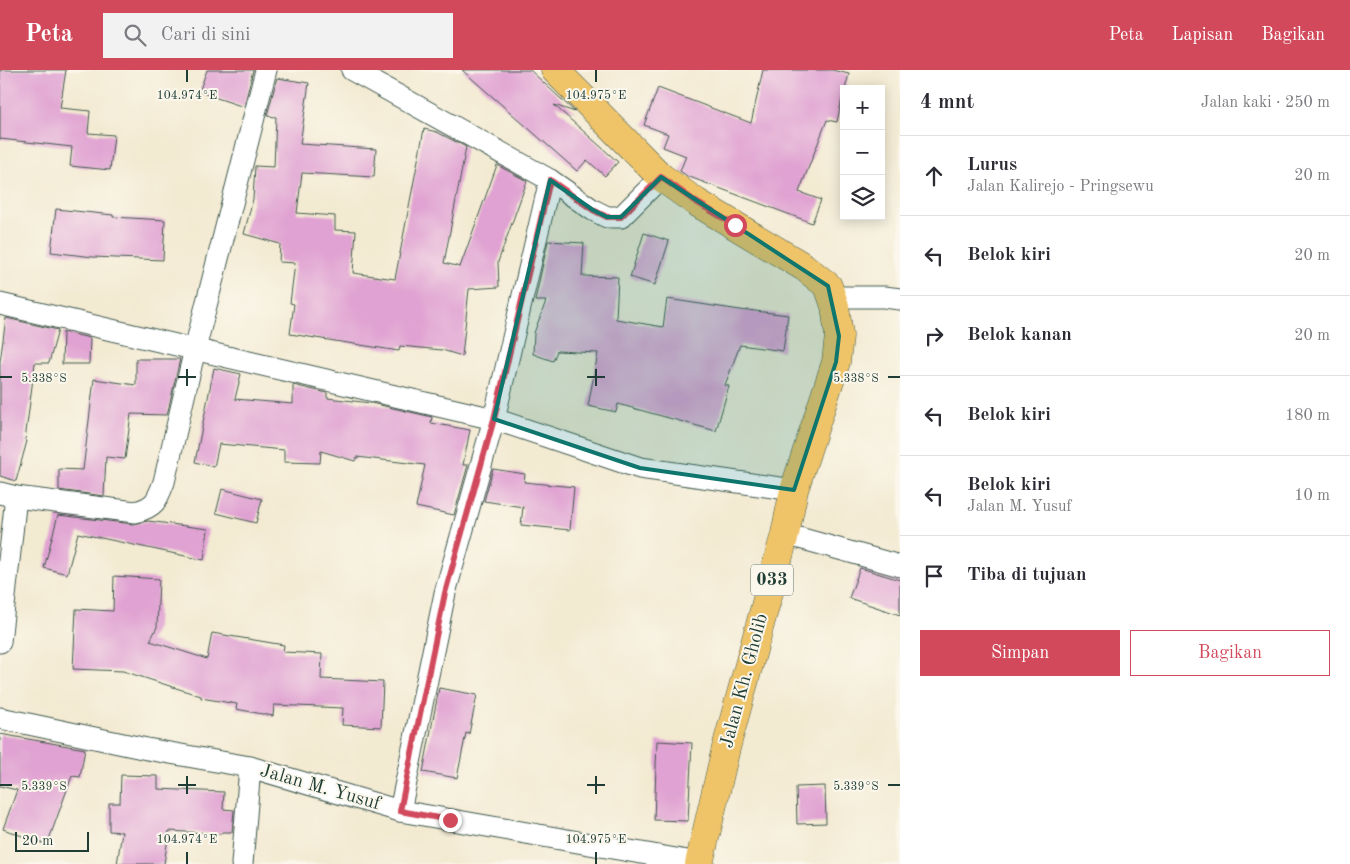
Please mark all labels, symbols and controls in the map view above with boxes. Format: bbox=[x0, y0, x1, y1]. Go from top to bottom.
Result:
search box bbox=[103, 13, 453, 58]
icon: search bbox=[121, 21, 149, 49]
text: Peta bbox=[25, 23, 73, 47]
text: Cari di sini bbox=[161, 26, 250, 45]
text: Peta bbox=[1109, 26, 1144, 44]
text: Lapisan bbox=[1172, 26, 1233, 44]
text: Bagikan bbox=[1261, 26, 1325, 44]
map controls bbox=[840, 85, 885, 220]
button: + bbox=[840, 85, 885, 130]
text: 104.975°E bbox=[566, 89, 626, 102]
text: 104.974°E bbox=[157, 90, 217, 102]
text: 4 mnt bbox=[920, 92, 974, 113]
text: Jalan kaki · 250 m bbox=[1201, 95, 1330, 111]
button: − bbox=[840, 130, 885, 175]
text: Lurus bbox=[967, 156, 1017, 175]
icon: ahead bbox=[920, 162, 948, 190]
text: 20 m bbox=[1294, 168, 1330, 184]
button: layers bbox=[840, 175, 885, 220]
text: Jalan Kalirejo - Pringsewu bbox=[967, 179, 1154, 195]
route start bbox=[724, 214, 747, 237]
icon: left bbox=[920, 242, 948, 270]
text: Belok kiri bbox=[967, 246, 1051, 265]
text: 20 m bbox=[1294, 248, 1330, 264]
icon: right bbox=[920, 322, 948, 350]
text: Belok kanan bbox=[967, 326, 1072, 345]
text: 20 m bbox=[1294, 328, 1330, 344]
text: 5.338°S bbox=[21, 372, 67, 385]
text: 5.338°S bbox=[833, 372, 879, 385]
icon: left bbox=[920, 402, 948, 430]
text: Belok kiri bbox=[967, 406, 1051, 425]
text: 180 m bbox=[1285, 408, 1330, 424]
text: Belok kiri bbox=[967, 476, 1051, 495]
icon: left bbox=[920, 482, 948, 510]
text: 10 m bbox=[1294, 488, 1330, 504]
text: Jalan M. Yusuf bbox=[967, 499, 1072, 515]
icon: arrive bbox=[920, 562, 948, 590]
road number: 033 bbox=[751, 564, 793, 596]
text: Tiba di tujuan bbox=[967, 566, 1087, 585]
street label: Jalan Kh. Gholib bbox=[718, 612, 772, 750]
button: Simpan bbox=[920, 630, 1120, 676]
button: Bagikan bbox=[1130, 630, 1330, 676]
street label: Jalan M. Yusuf bbox=[258, 762, 383, 814]
text: 5.339°S bbox=[21, 780, 67, 793]
text: 5.339°S bbox=[833, 780, 879, 793]
route end bbox=[439, 809, 462, 832]
scale bar bbox=[15, 829, 89, 852]
text: 104.975°E bbox=[566, 833, 626, 846]
text: 20 m bbox=[22, 834, 53, 848]
text: 104.974°E bbox=[157, 834, 217, 846]

